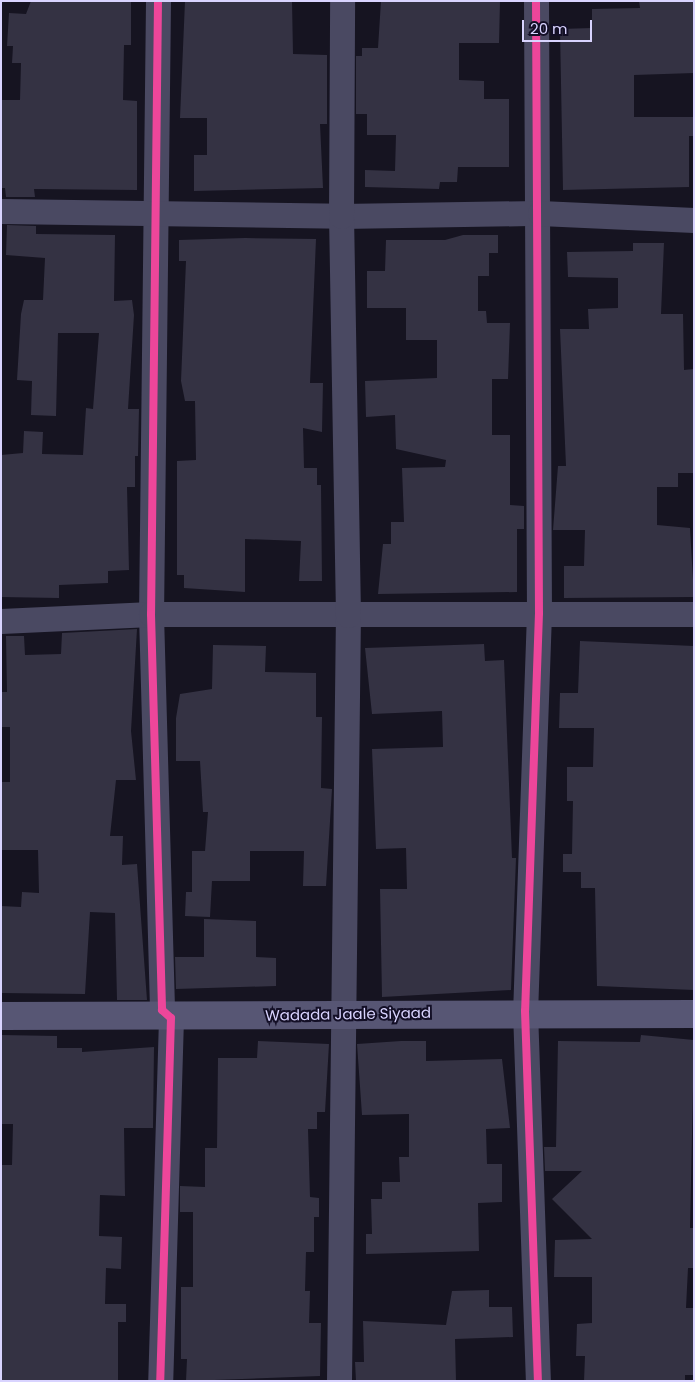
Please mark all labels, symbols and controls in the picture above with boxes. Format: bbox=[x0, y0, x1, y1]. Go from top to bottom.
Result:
scale bar bbox=[525, 10, 595, 42]
text: 20 m bbox=[530, 18, 568, 39]
street label: Wadada Jaale Siyaad bbox=[265, 1004, 431, 1024]

